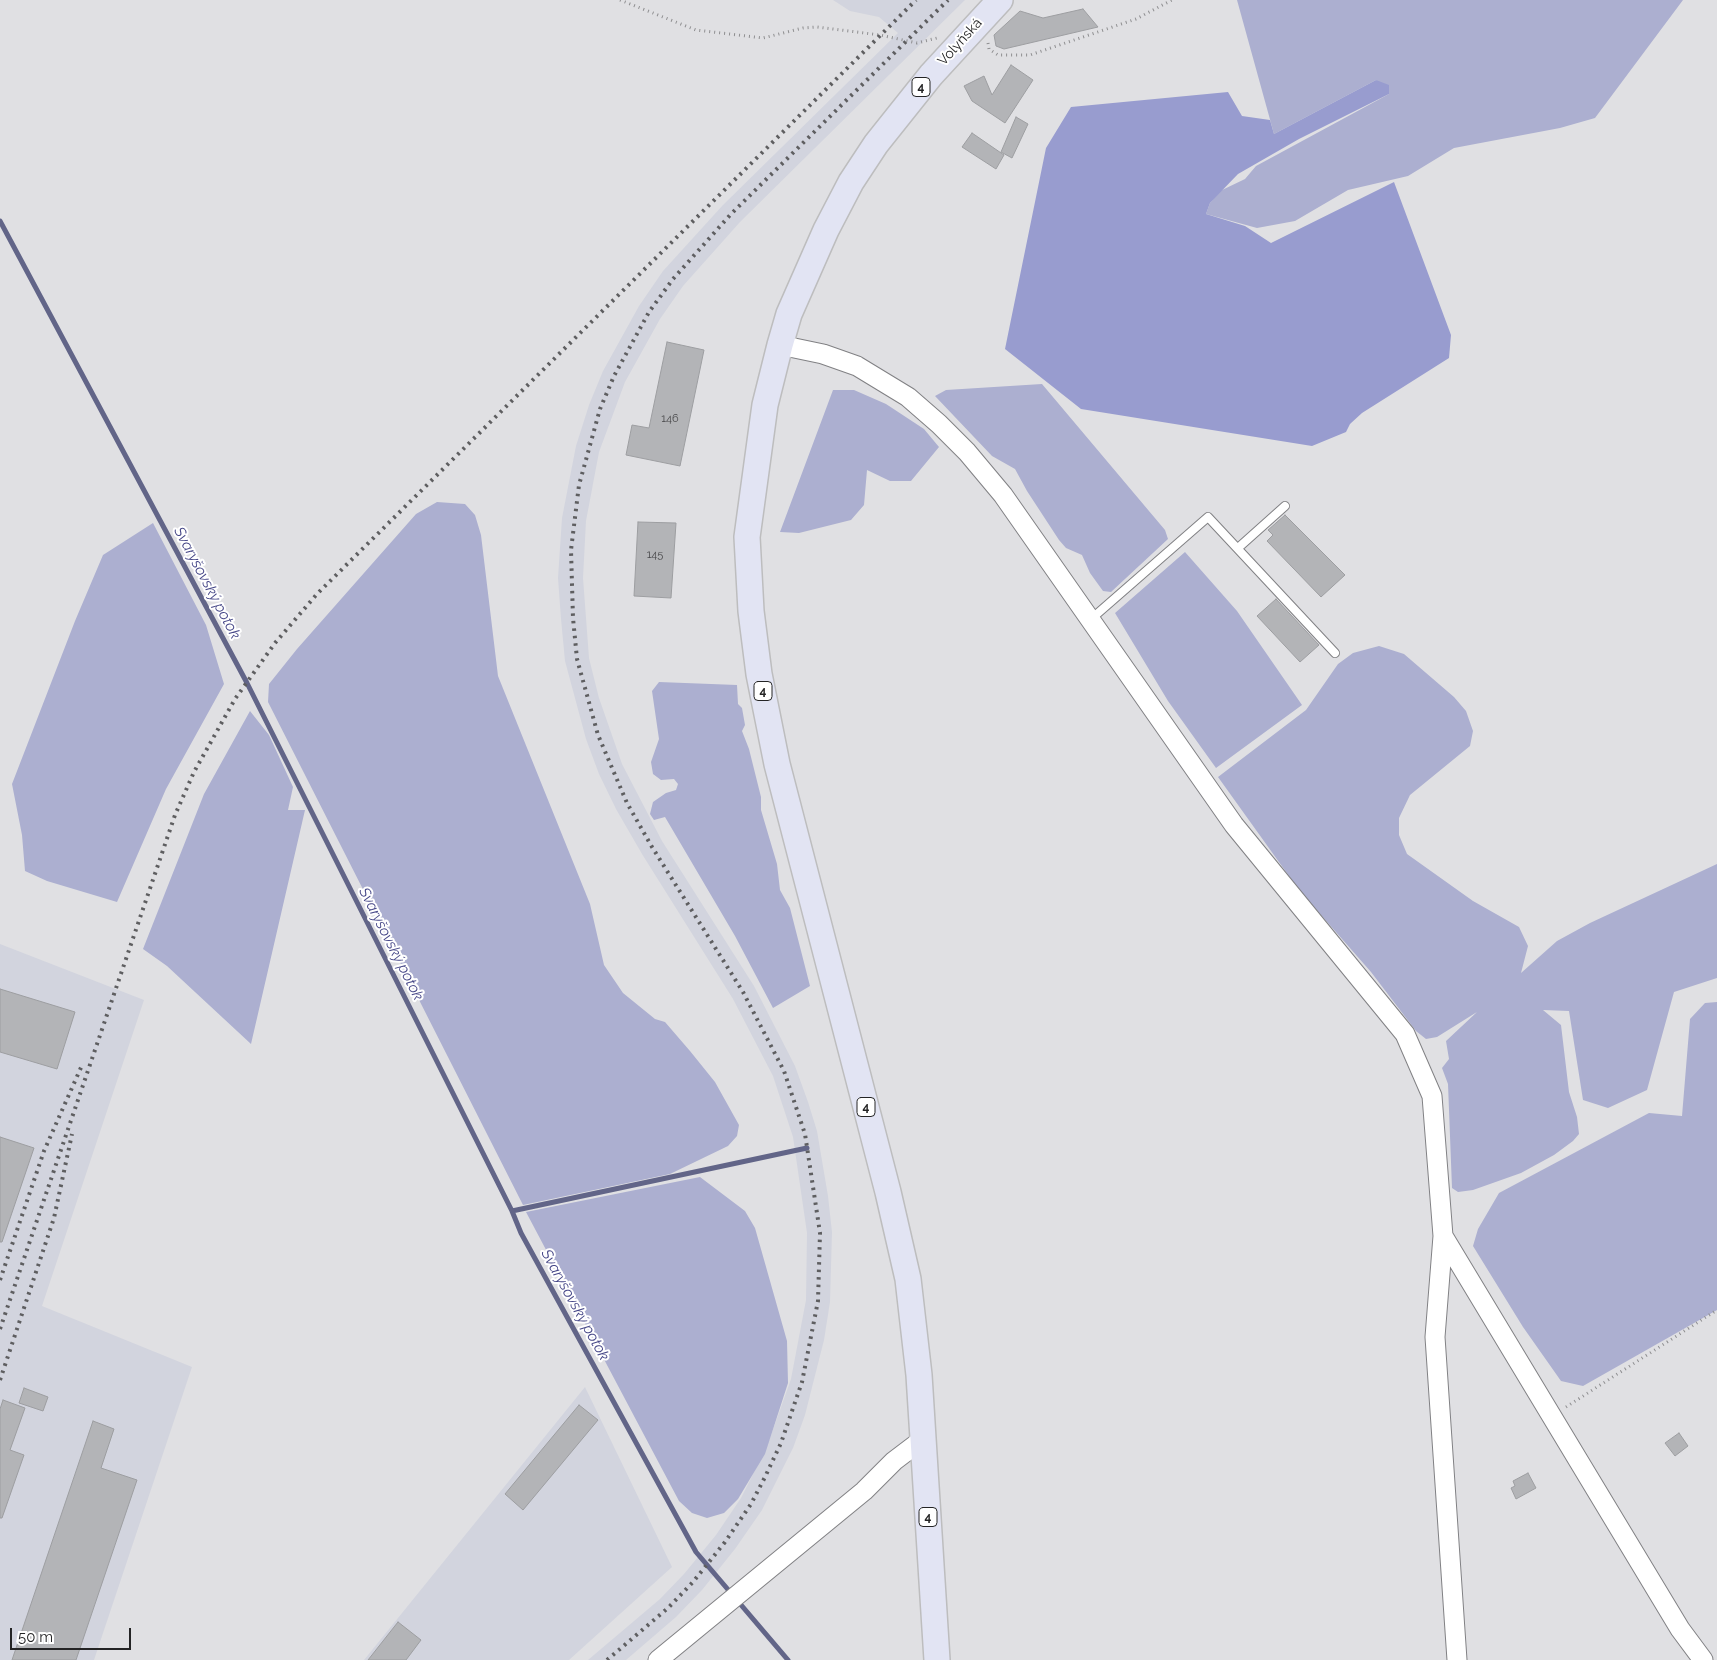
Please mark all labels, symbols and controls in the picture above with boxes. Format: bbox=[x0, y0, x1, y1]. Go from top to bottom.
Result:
street label: Volyňská bbox=[934, 15, 986, 69]
road number: 4 bbox=[912, 77, 930, 96]
house number: 146 bbox=[661, 412, 679, 426]
water label: Svaryšovský potok bbox=[170, 524, 244, 642]
house number: 145 bbox=[647, 548, 663, 562]
road number: 4 bbox=[754, 681, 772, 700]
water label: Svaryšovský potok bbox=[355, 885, 427, 1003]
road number: 4 bbox=[857, 1098, 875, 1116]
water label: Svaryšovský potok bbox=[537, 1246, 613, 1364]
road number: 4 bbox=[919, 1508, 937, 1526]
scale bar bbox=[12, 1618, 134, 1650]
text: 50 m bbox=[18, 1628, 53, 1646]

